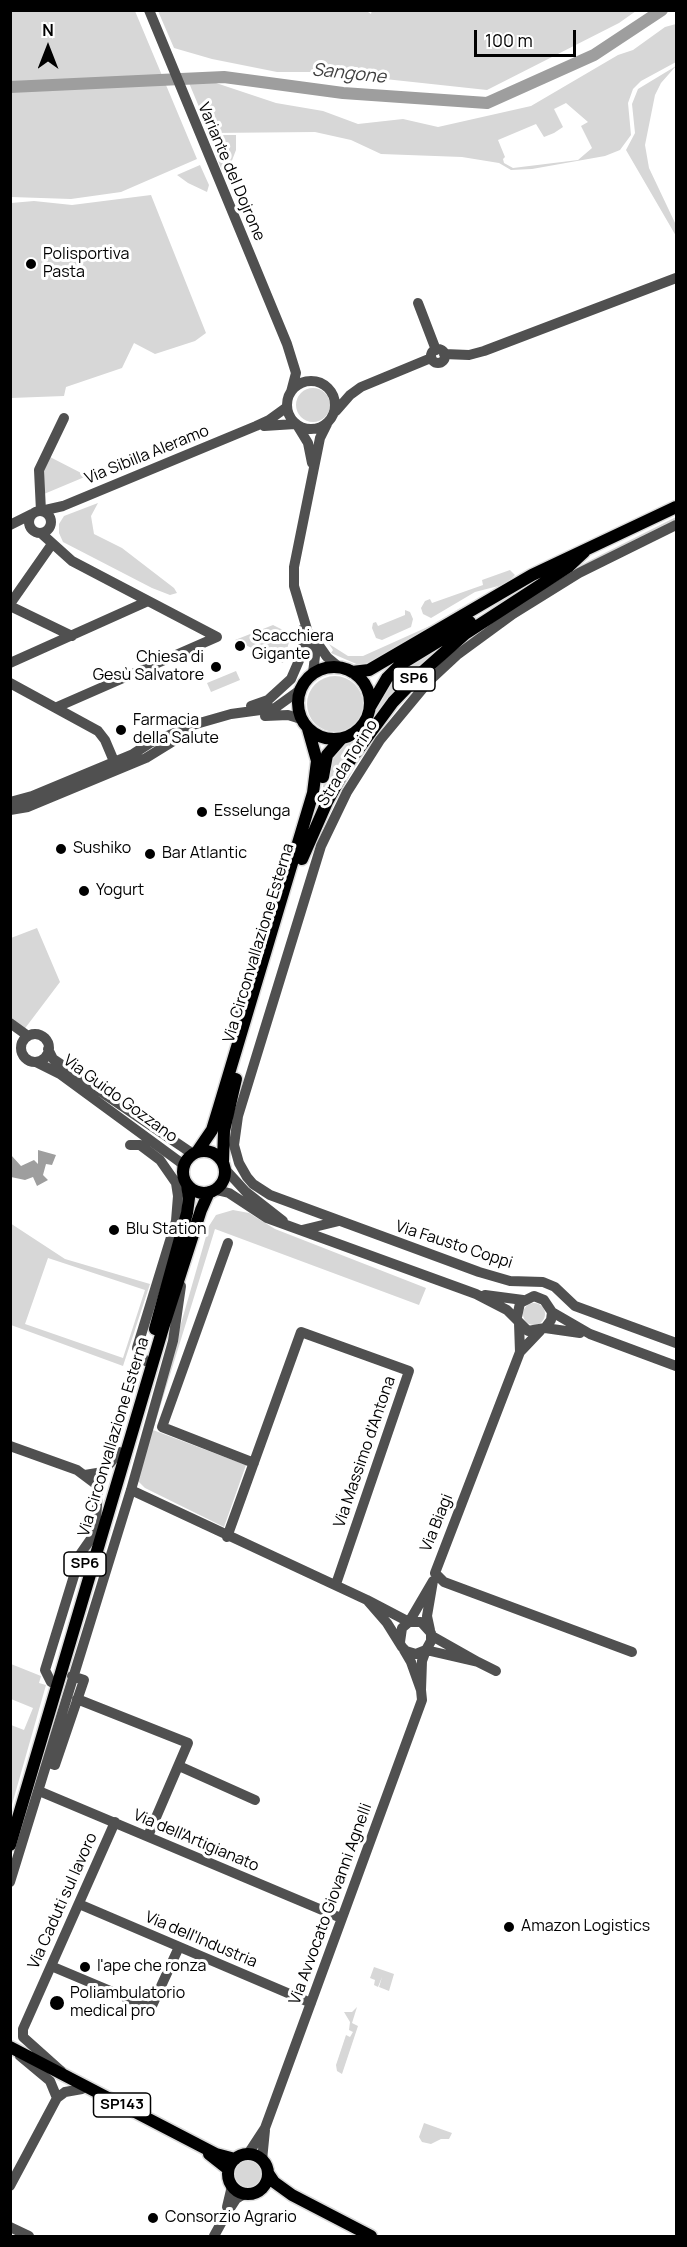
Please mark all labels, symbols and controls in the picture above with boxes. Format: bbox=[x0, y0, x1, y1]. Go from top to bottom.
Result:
north arrow bbox=[18, 18, 78, 78]
scale bar bbox=[477, 18, 579, 56]
text: N bbox=[42, 19, 54, 41]
text: 100 m bbox=[485, 28, 533, 52]
water label: Sangone bbox=[311, 59, 387, 89]
street label: Variante del Dojrone bbox=[193, 100, 269, 244]
place label: Polisportiva Pasta bbox=[43, 245, 129, 283]
marker: Polisportiva Pasta bbox=[24, 257, 38, 271]
street label: Via Sibilla Aleramo bbox=[82, 421, 212, 489]
place label: Scacchiera Gigante bbox=[252, 627, 334, 665]
marker: Scacchiera Gigante bbox=[233, 639, 247, 653]
place label: Chiesa di Gesù Salvatore bbox=[93, 648, 204, 686]
marker: Chiesa di Gesù Salvatore bbox=[209, 660, 223, 674]
road number: SP6 bbox=[393, 667, 435, 691]
place label: Farmacia della Salute bbox=[133, 711, 219, 749]
street label: Strada Torino bbox=[314, 716, 382, 810]
marker: Farmacia della Salute bbox=[114, 723, 128, 737]
place label: Esselunga bbox=[214, 802, 290, 822]
marker: Esselunga bbox=[195, 805, 209, 819]
place label: Sushiko bbox=[73, 839, 131, 859]
street label: Via Circonvallazione Esterna bbox=[220, 841, 298, 1045]
marker: Sushiko bbox=[54, 842, 68, 856]
place label: Bar Atlantic bbox=[162, 844, 247, 864]
marker: Bar Atlantic bbox=[143, 847, 157, 861]
place label: Yogurt bbox=[96, 881, 144, 901]
marker: Yogurt bbox=[77, 884, 91, 898]
street label: Via Guido Gozzano bbox=[59, 1051, 181, 1147]
street label: Via Fausto Coppi bbox=[393, 1217, 515, 1273]
place label: Blu Station bbox=[126, 1220, 207, 1240]
marker: Blu Station bbox=[107, 1223, 121, 1237]
street label: Via Circonvallazione Esterna bbox=[75, 1335, 153, 1539]
street label: Via Massimo d'Antona bbox=[330, 1374, 400, 1530]
street label: Via Biagi bbox=[417, 1491, 457, 1555]
road number: SP6 bbox=[64, 1552, 106, 1576]
street label: Via Avvocato Giovanni Agnelli bbox=[286, 1801, 376, 2007]
street label: Via dell'Artigianato bbox=[130, 1806, 262, 1876]
street label: Via Caduti sul lavoro bbox=[24, 1830, 102, 1972]
street label: Via dell'Industria bbox=[142, 1908, 260, 1972]
place label: Amazon Logistics bbox=[521, 1917, 650, 1937]
marker: Amazon Logistics bbox=[502, 1920, 516, 1934]
place label: l'ape che ronza bbox=[97, 1957, 206, 1977]
marker: l'ape che ronza bbox=[78, 1960, 92, 1974]
place label: Poliambulatorio medical pro bbox=[70, 1984, 185, 2022]
marker: Poliambulatorio medical pro bbox=[48, 1994, 66, 2012]
road number: SP143 bbox=[94, 2093, 150, 2117]
place label: Consorzio Agrario bbox=[165, 2208, 297, 2228]
marker: Consorzio Agrario bbox=[146, 2211, 160, 2225]

